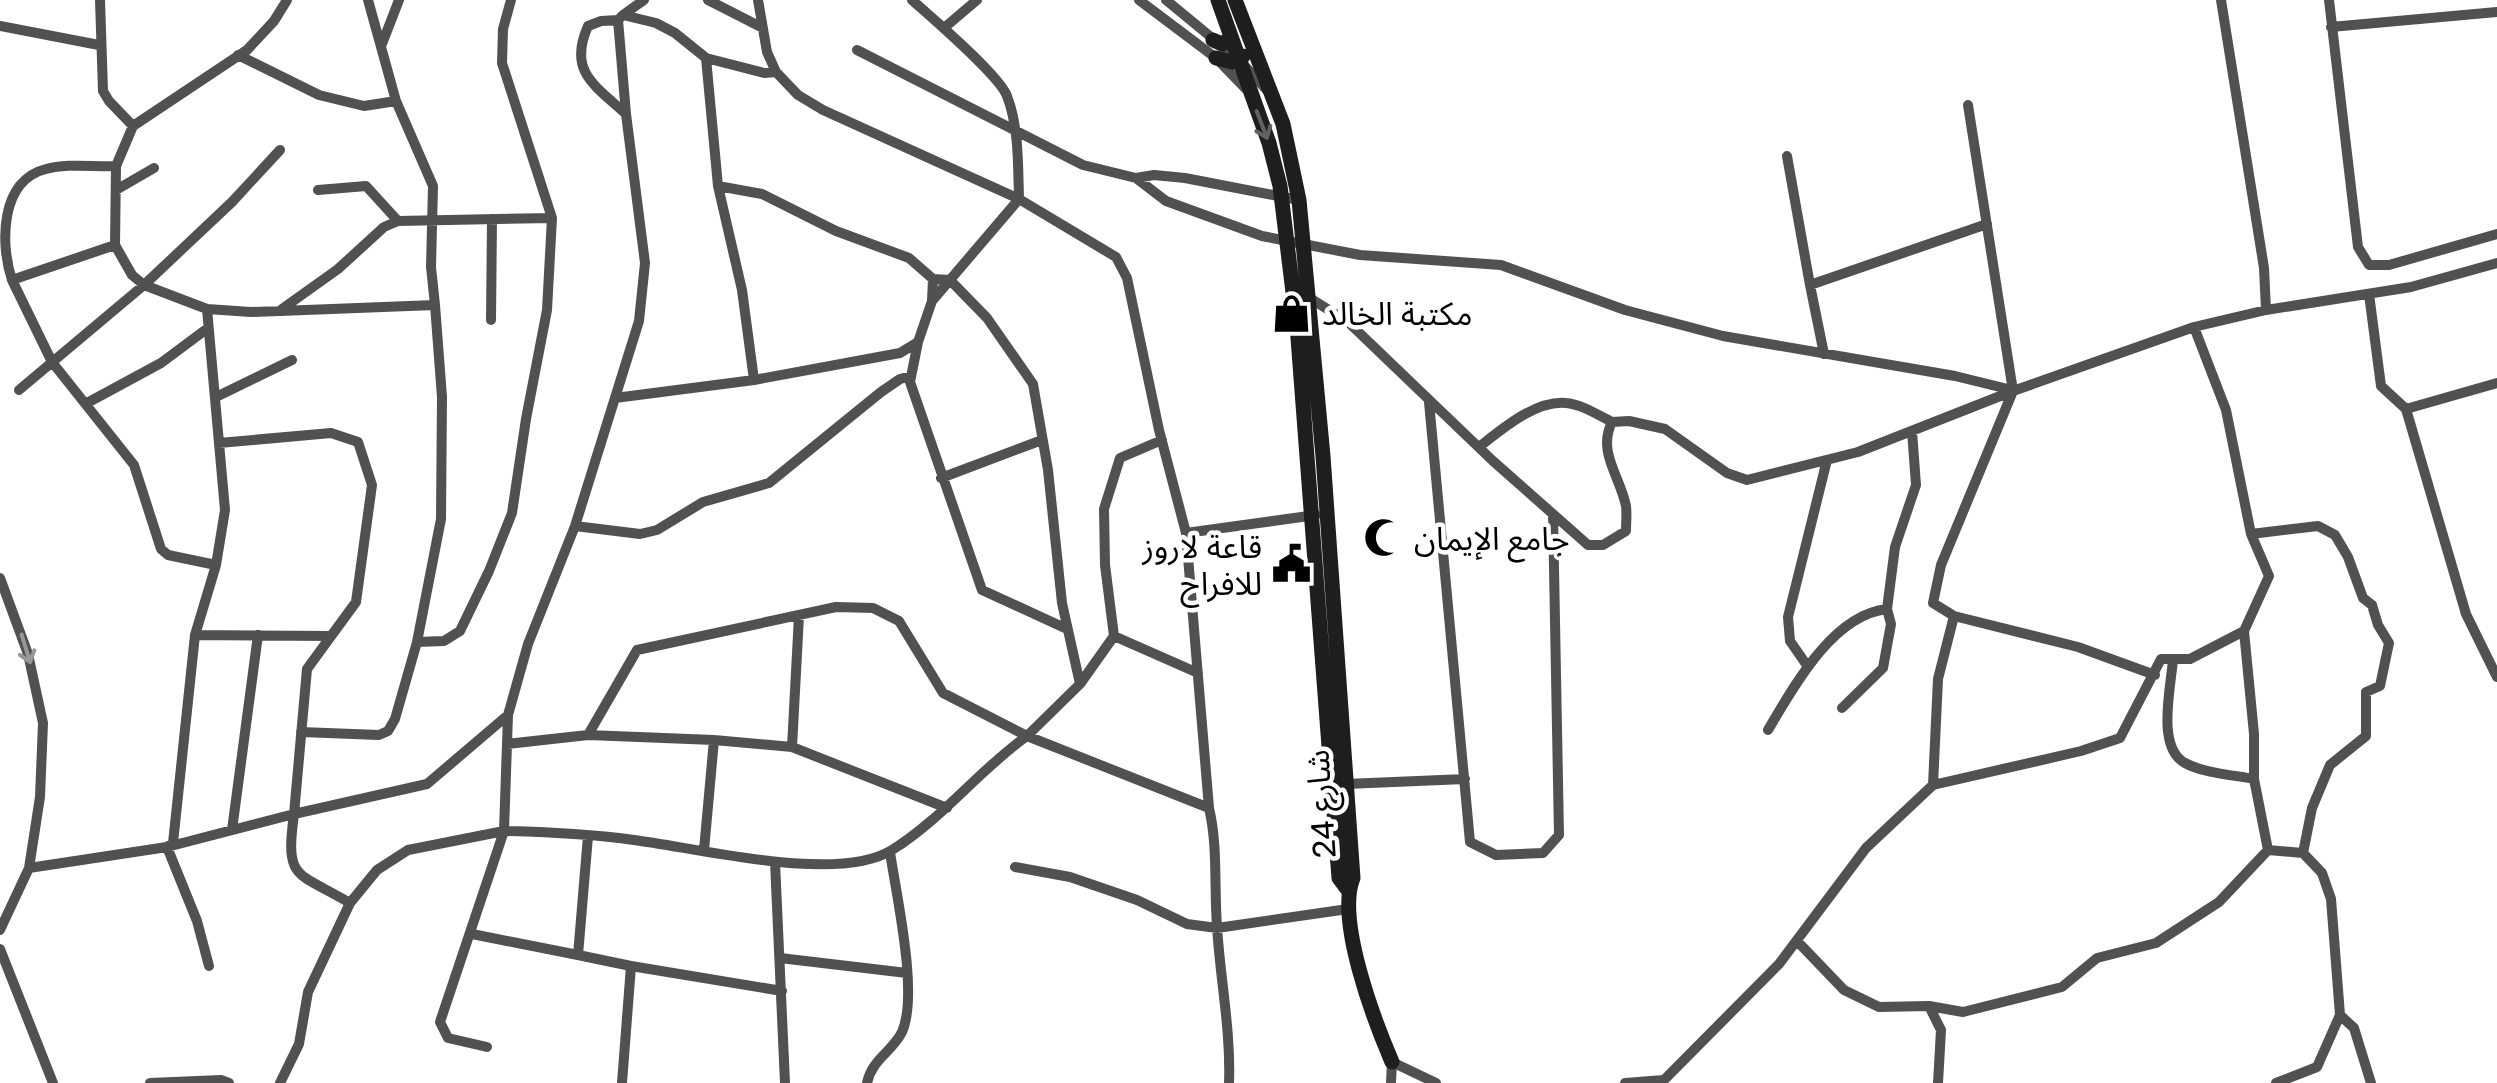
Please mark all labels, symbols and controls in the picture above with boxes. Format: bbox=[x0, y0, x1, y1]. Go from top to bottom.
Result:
one-way arrow bbox=[1254, 109, 1272, 140]
shop icon: مكتبة الخالد bbox=[1271, 292, 1313, 334]
place label: مكتبة الخالد bbox=[1322, 294, 1473, 332]
mosque icon: جامع الإيمان bbox=[1363, 517, 1405, 559]
place label: جامع الإيمان bbox=[1414, 519, 1570, 563]
place label: قاعة لاروز للافراح bbox=[1141, 527, 1262, 608]
public building icon: قاعة لاروز للافراح bbox=[1271, 543, 1313, 585]
one-way arrow bbox=[18, 633, 36, 665]
street label: شارع 24 bbox=[1297, 748, 1349, 859]

